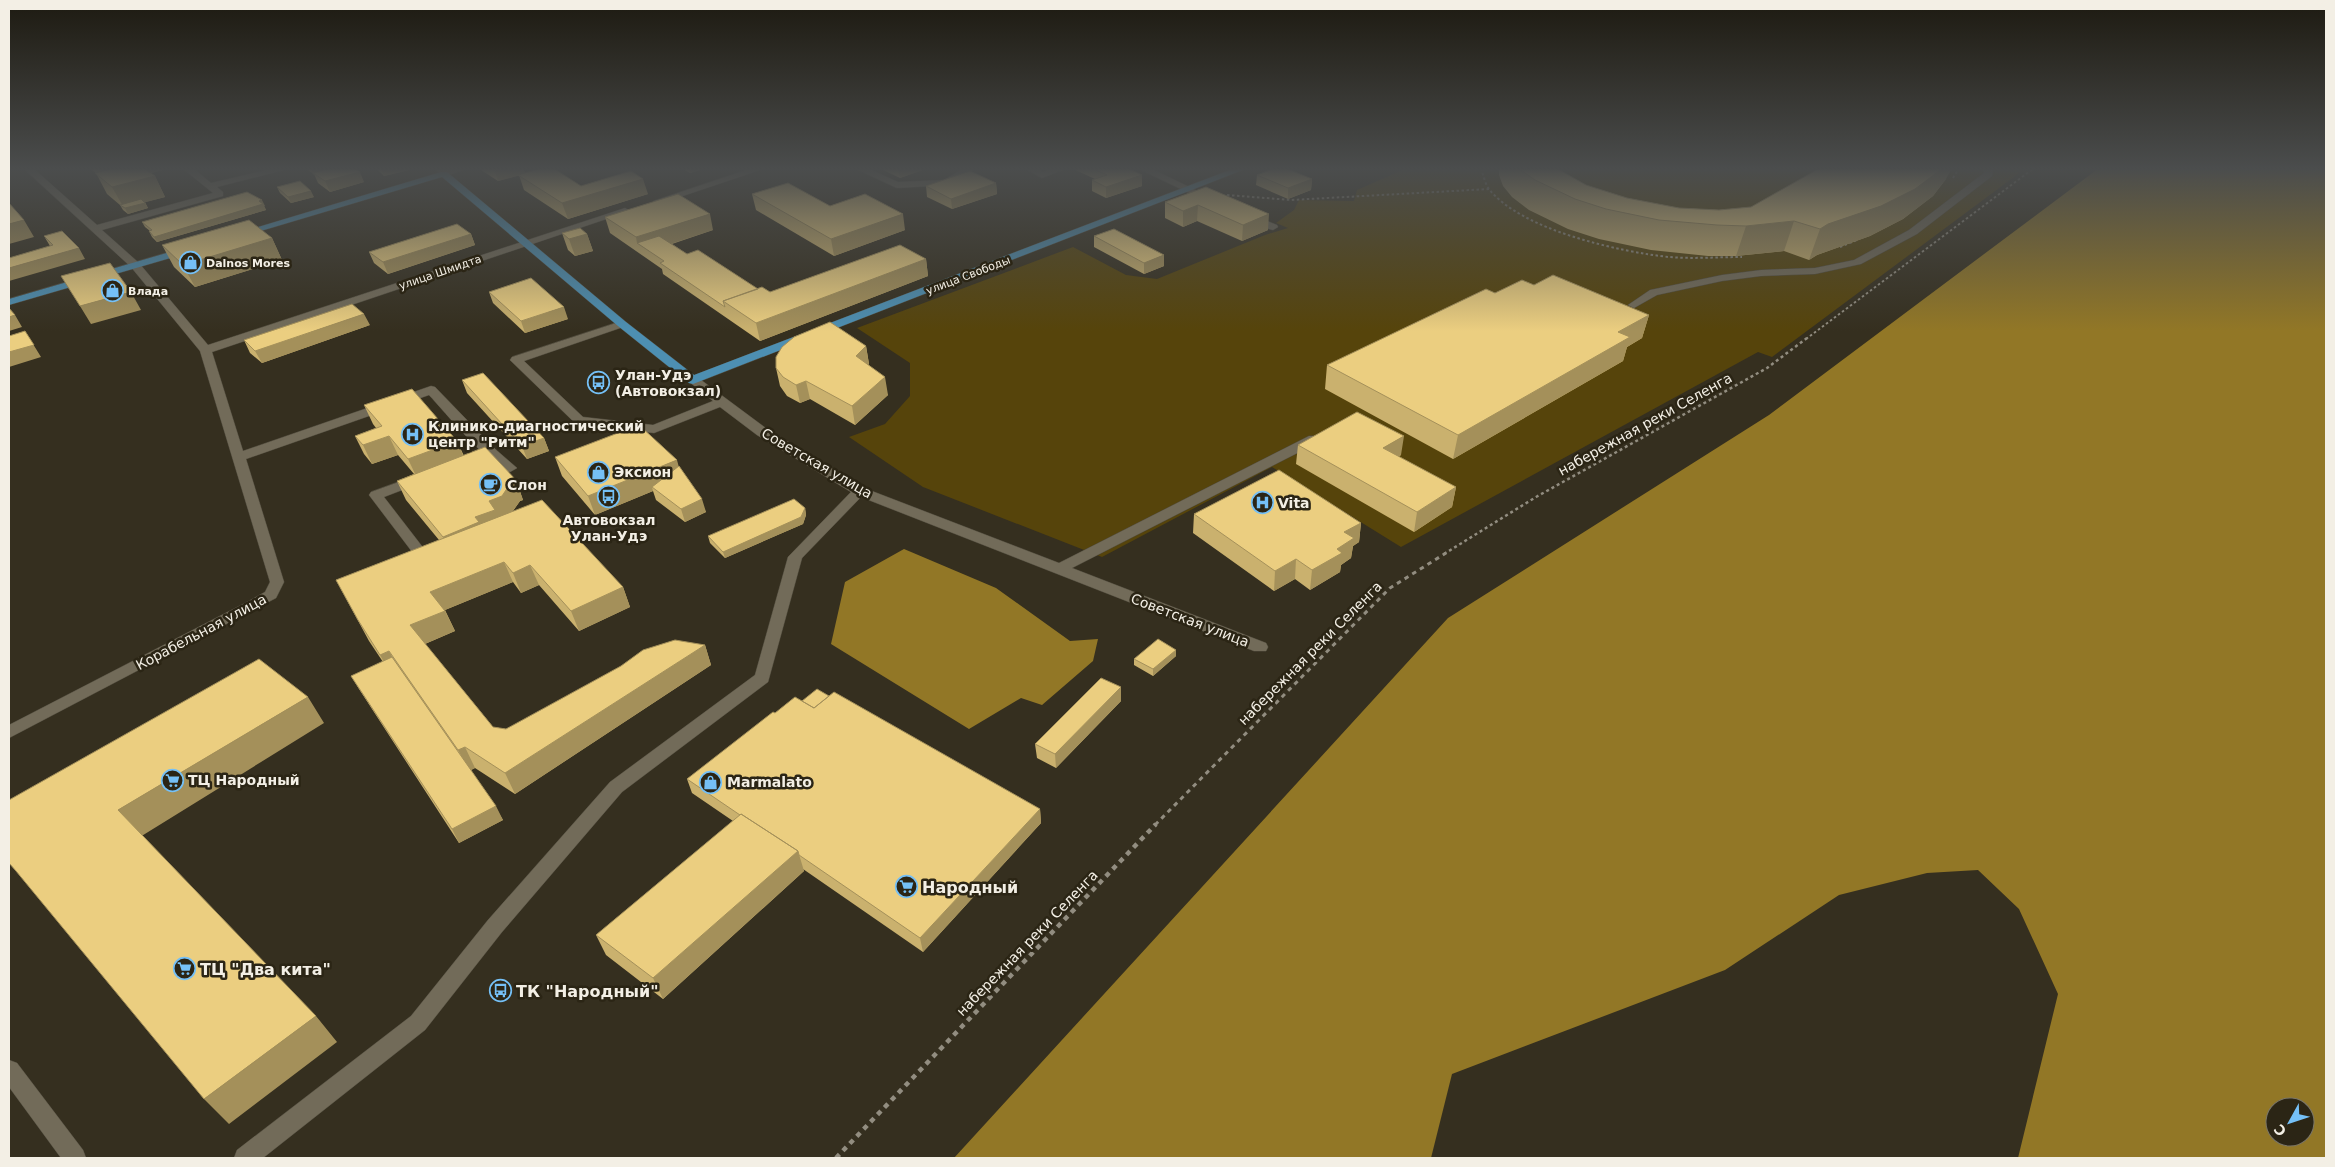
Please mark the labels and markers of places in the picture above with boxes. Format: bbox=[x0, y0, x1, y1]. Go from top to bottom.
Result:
shop icon: Dalnos Mores bbox=[178, 251, 202, 275]
place label: Dalnos Mores bbox=[206, 257, 290, 270]
shop icon: Влада bbox=[100, 279, 124, 303]
place label: Влада bbox=[128, 285, 168, 298]
place label: Улан-Удэ (Автовокзал) bbox=[615, 367, 721, 399]
bus stop icon: Улан-Удэ (Автовокзал) bbox=[587, 371, 611, 395]
place label: Клинико-диагностический центр "Ритм" bbox=[428, 418, 644, 450]
hospital icon: Клинико-диагностический центр "Ритм" bbox=[400, 422, 424, 446]
shop icon: Эксион bbox=[586, 460, 610, 484]
place label: Эксион bbox=[614, 464, 671, 480]
cafe icon: Слон bbox=[479, 473, 503, 497]
place label: Слон bbox=[507, 477, 547, 493]
bus stop icon: Автовокзал Улан-Удэ bbox=[597, 485, 621, 509]
hospital icon: Vita bbox=[1250, 491, 1274, 515]
place label: Vita bbox=[1278, 495, 1310, 511]
place label: Автовокзал Улан-Удэ bbox=[562, 512, 656, 544]
supermarket icon: ТЦ Народный bbox=[160, 768, 184, 792]
shop icon: Marmalato bbox=[699, 770, 723, 794]
place label: ТЦ Народный bbox=[188, 772, 300, 788]
place label: Marmalato bbox=[727, 774, 812, 790]
supermarket icon: Народный bbox=[894, 875, 918, 899]
place label: Народный bbox=[922, 878, 1018, 897]
supermarket icon: ТЦ "Два кита" bbox=[172, 957, 196, 981]
place label: ТЦ "Два кита" bbox=[200, 960, 331, 979]
bus stop icon: ТК "Народный" bbox=[488, 979, 512, 1003]
place label: ТК "Народный" bbox=[516, 982, 659, 1001]

